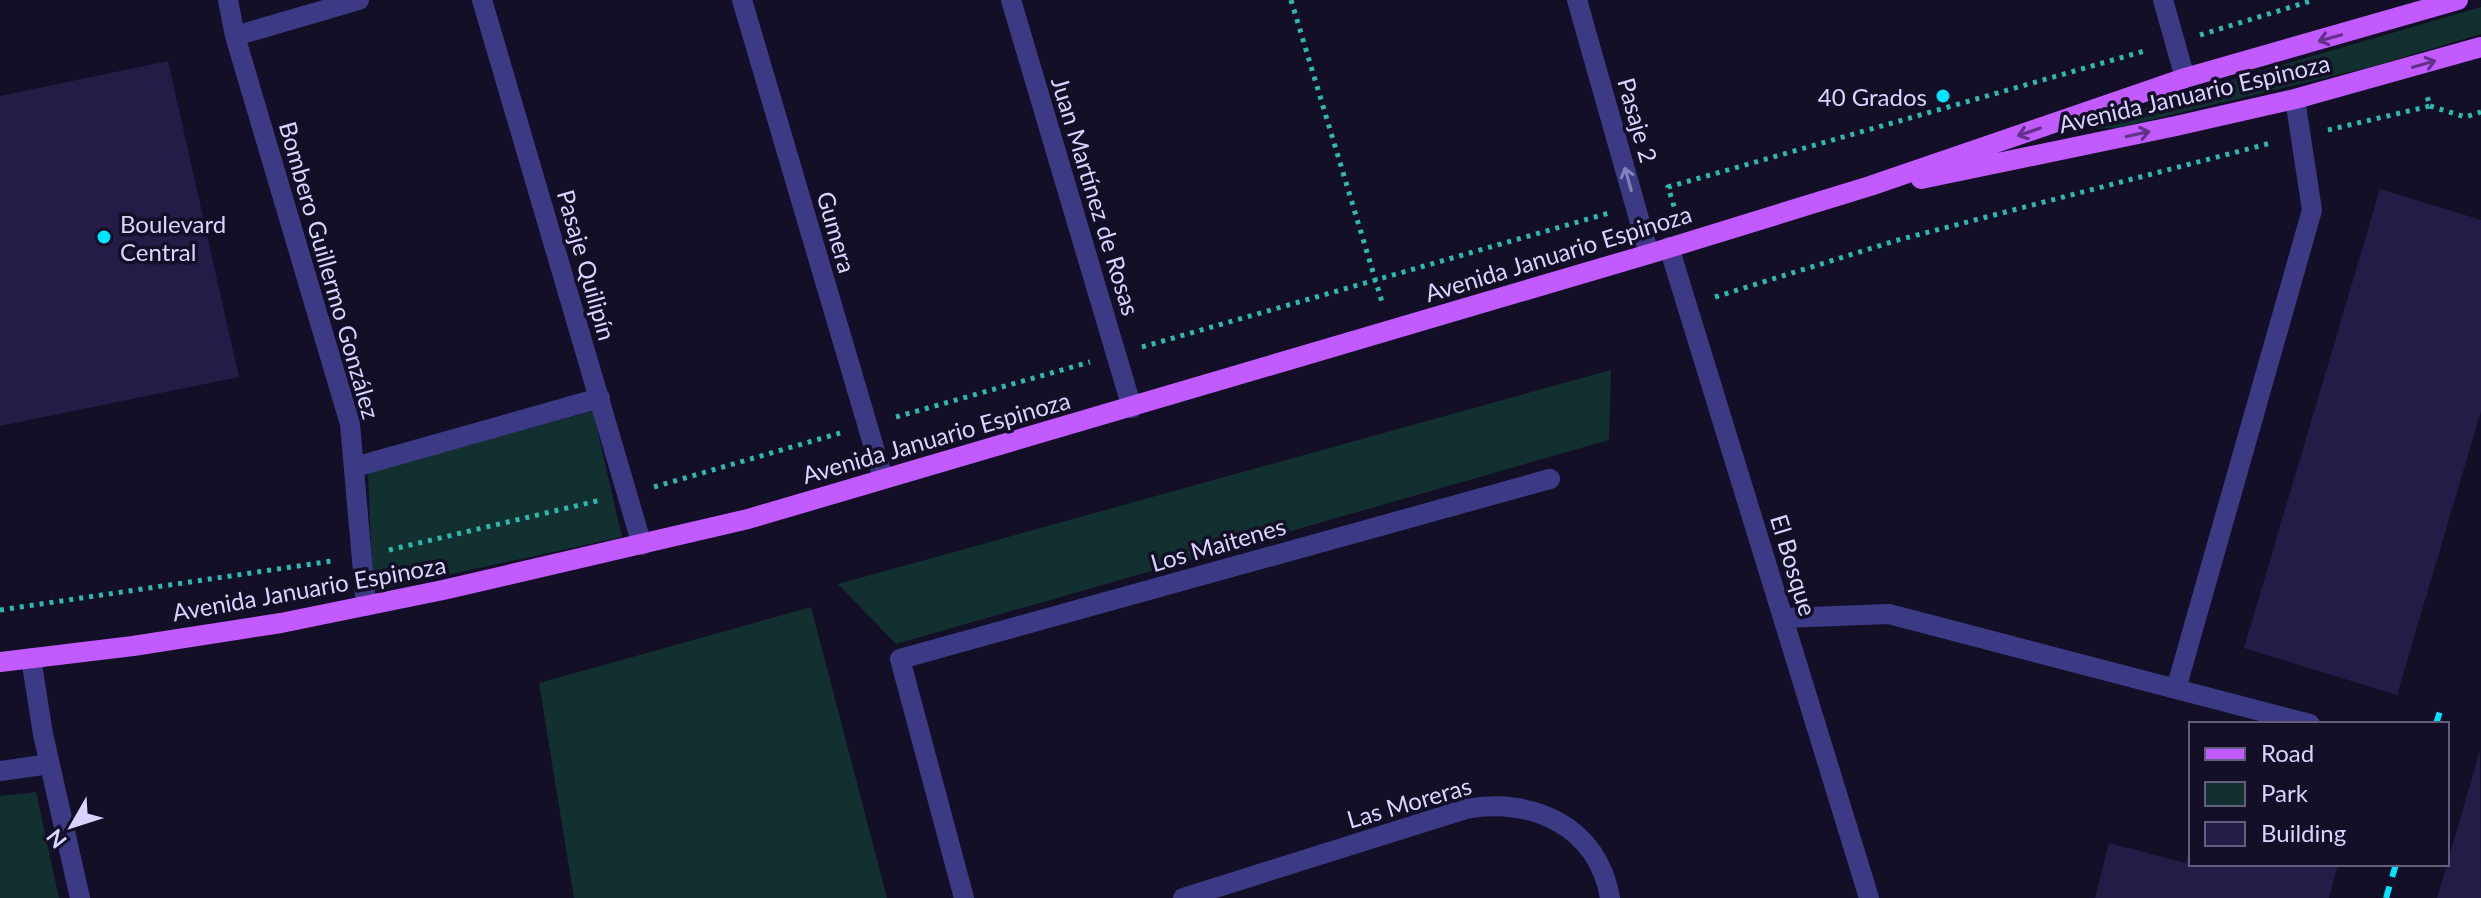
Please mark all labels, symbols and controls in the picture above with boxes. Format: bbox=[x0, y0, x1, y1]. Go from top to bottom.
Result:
one-way arrow bbox=[2318, 31, 2344, 46]
street label: Avenida Januario Espinoza bbox=[2056, 48, 2332, 138]
one-way arrow bbox=[2410, 55, 2436, 70]
street label: Juan Martínez de Rosas bbox=[1046, 73, 1146, 319]
street label: Pasaje 2 bbox=[1612, 74, 1664, 166]
place label: 40 Grados bbox=[1818, 82, 1927, 111]
marker: 40 Grados bbox=[1934, 87, 1952, 105]
street label: Bombero Guillermo González bbox=[274, 118, 386, 422]
one-way arrow bbox=[2017, 126, 2041, 140]
one-way arrow bbox=[2125, 126, 2151, 141]
one-way arrow bbox=[1620, 166, 1635, 192]
street label: Pasaje Quilipín bbox=[552, 186, 622, 344]
street label: Gumera bbox=[812, 188, 862, 276]
street label: Avenida Januario Espinoza bbox=[1421, 199, 1695, 307]
place label: Boulevard Central bbox=[120, 209, 226, 266]
marker: Boulevard Central bbox=[95, 228, 113, 246]
street label: Avenida Januario Espinoza bbox=[799, 385, 1073, 489]
street label: Los Maitenes bbox=[1147, 511, 1289, 577]
street label: El Bosque bbox=[1765, 511, 1823, 619]
street label: Avenida Januario Espinoza bbox=[170, 550, 448, 626]
legend bbox=[2189, 722, 2449, 866]
text: Road bbox=[2261, 738, 2314, 767]
street label: Las Moreras bbox=[1343, 770, 1475, 834]
text: Park bbox=[2261, 778, 2309, 807]
north arrow bbox=[32, 786, 112, 866]
text: Building bbox=[2261, 818, 2346, 847]
text: N bbox=[40, 824, 72, 854]

